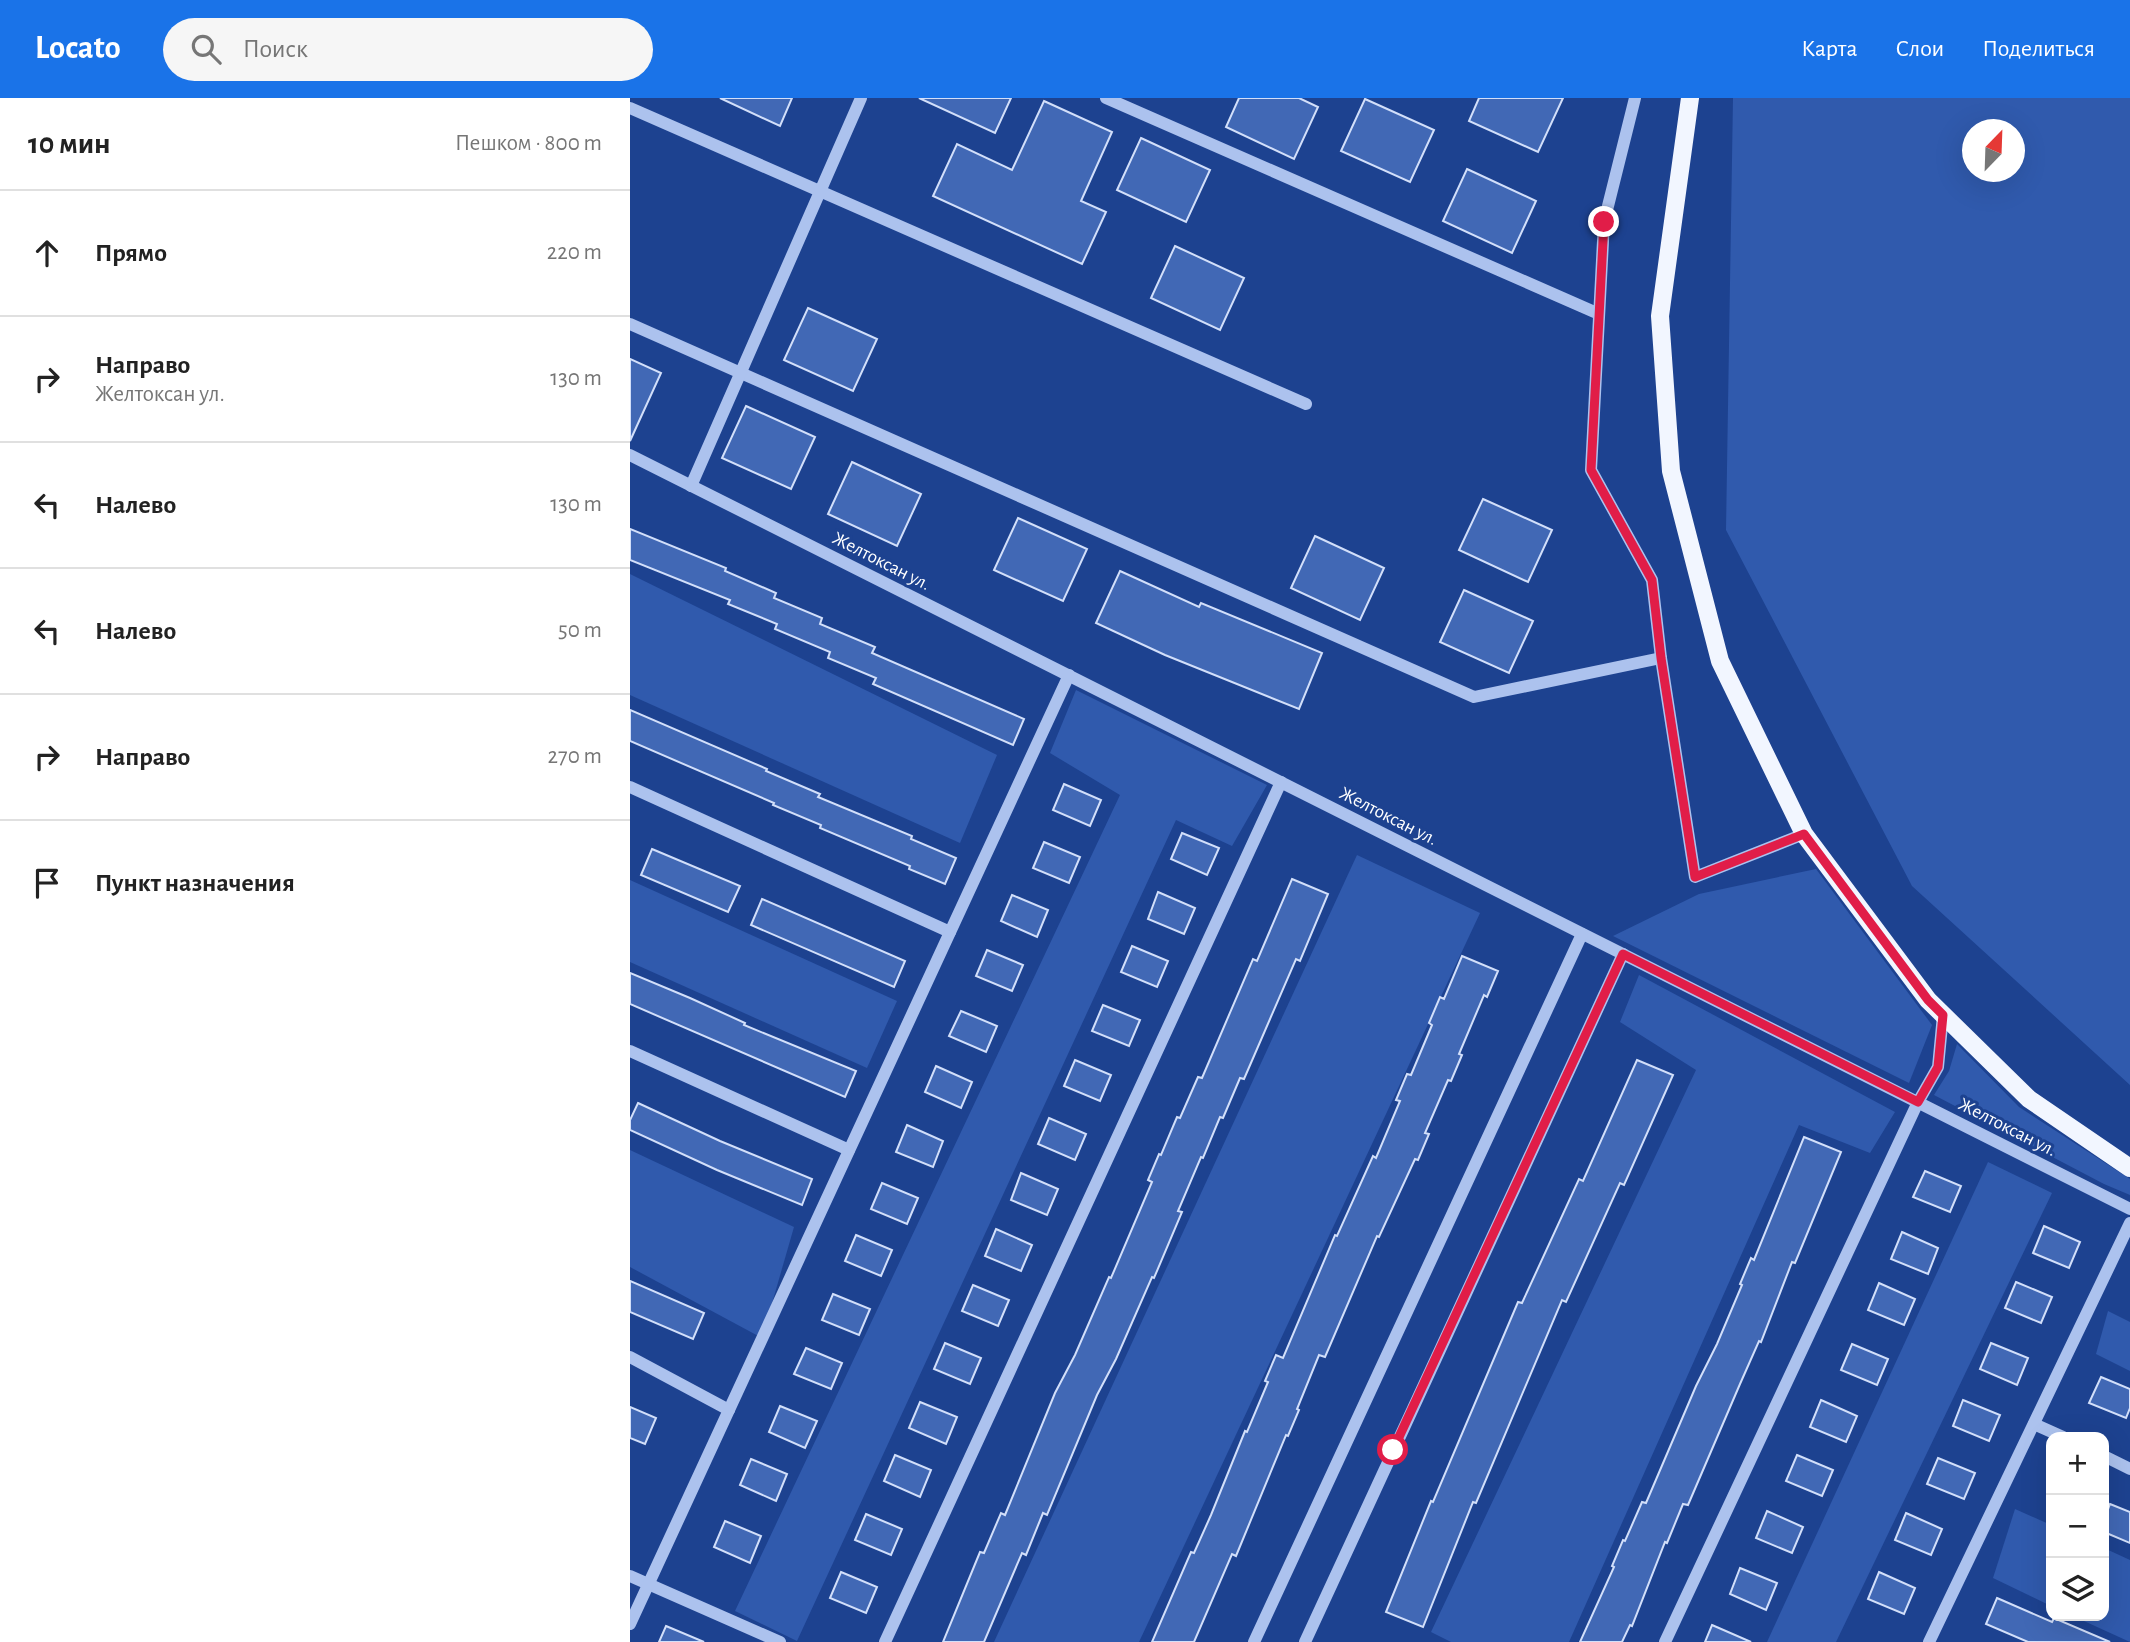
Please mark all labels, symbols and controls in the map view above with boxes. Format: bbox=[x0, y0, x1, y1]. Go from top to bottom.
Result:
search box bbox=[163, 18, 653, 81]
icon: search bbox=[187, 30, 225, 68]
text: Locato bbox=[35, 32, 121, 65]
text: Поиск bbox=[243, 36, 308, 62]
text: Карта bbox=[1801, 37, 1857, 61]
text: Слои bbox=[1895, 37, 1944, 61]
text: Поделиться bbox=[1982, 37, 2095, 61]
north arrow bbox=[1962, 119, 2025, 182]
text: 10 мин bbox=[28, 129, 111, 159]
text: Пешком · 800 m bbox=[455, 132, 602, 155]
route end bbox=[1588, 206, 1619, 237]
icon: ahead bbox=[28, 234, 66, 272]
text: Прямо bbox=[95, 240, 167, 266]
text: 220 m bbox=[547, 241, 602, 264]
text: Направо bbox=[95, 352, 190, 378]
icon: right bbox=[28, 360, 66, 398]
text: 130 m bbox=[550, 367, 602, 390]
text: Желтоксан ул. bbox=[95, 383, 225, 406]
icon: left bbox=[28, 486, 66, 524]
text: Налево bbox=[95, 492, 176, 518]
text: 130 m bbox=[550, 493, 602, 516]
street label: Желтоксан ул. bbox=[829, 529, 933, 594]
icon: left bbox=[28, 612, 66, 650]
text: Налево bbox=[95, 618, 176, 644]
text: 50 m bbox=[558, 619, 602, 642]
icon: right bbox=[28, 738, 66, 776]
text: Направо bbox=[95, 744, 190, 770]
text: 270 m bbox=[548, 745, 602, 768]
street label: Желтоксан ул. bbox=[1336, 784, 1440, 849]
icon: arrive bbox=[28, 864, 66, 902]
text: Пункт назначения bbox=[95, 870, 295, 896]
street label: Желтоксан ул. bbox=[1955, 1095, 2059, 1160]
map controls bbox=[2046, 1432, 2109, 1621]
button: + bbox=[2046, 1432, 2109, 1495]
route start bbox=[1377, 1434, 1408, 1465]
button: − bbox=[2046, 1495, 2109, 1558]
button: layers bbox=[2046, 1558, 2109, 1621]

